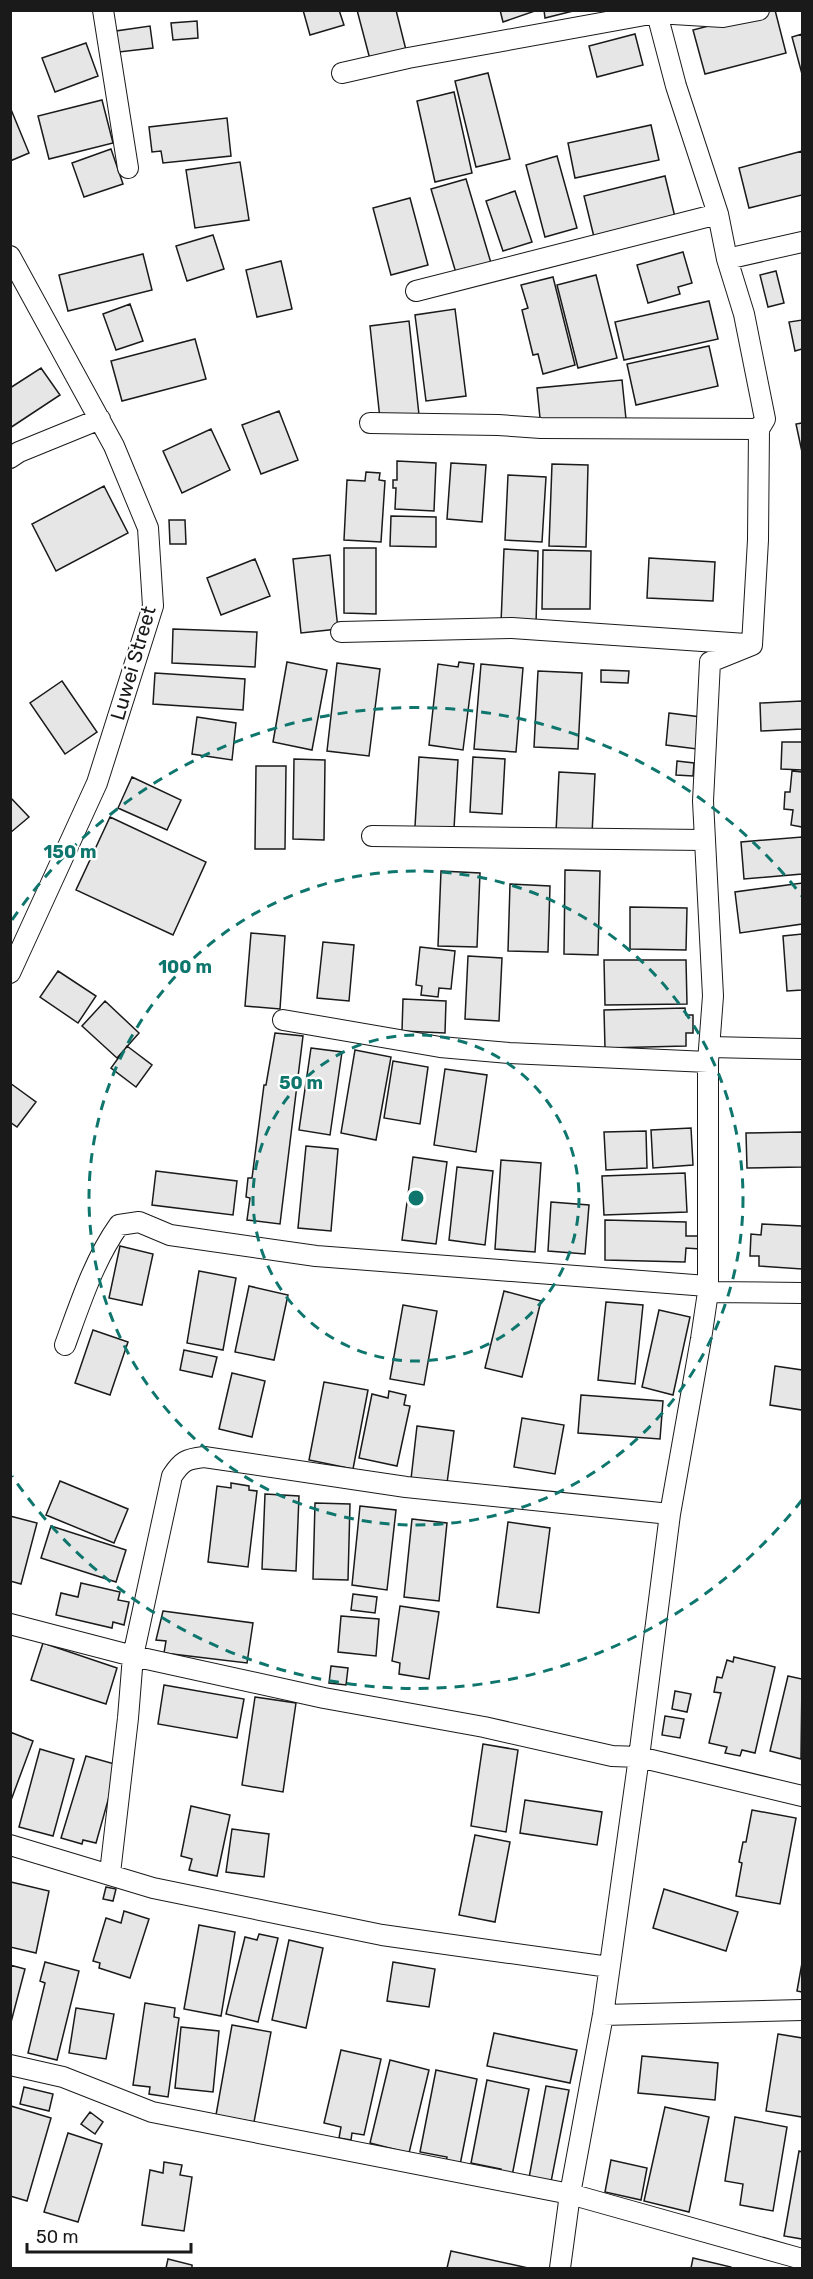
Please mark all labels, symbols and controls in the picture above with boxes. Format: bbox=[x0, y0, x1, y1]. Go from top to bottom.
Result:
street label: Luwei Street bbox=[105, 603, 161, 723]
text: 150 m bbox=[43, 841, 97, 863]
text: 100 m bbox=[158, 956, 212, 978]
text: 50 m bbox=[279, 1072, 323, 1094]
centre of rings bbox=[406, 1188, 426, 1208]
scale bar bbox=[27, 2216, 190, 2254]
text: 50 m bbox=[36, 2226, 79, 2248]

